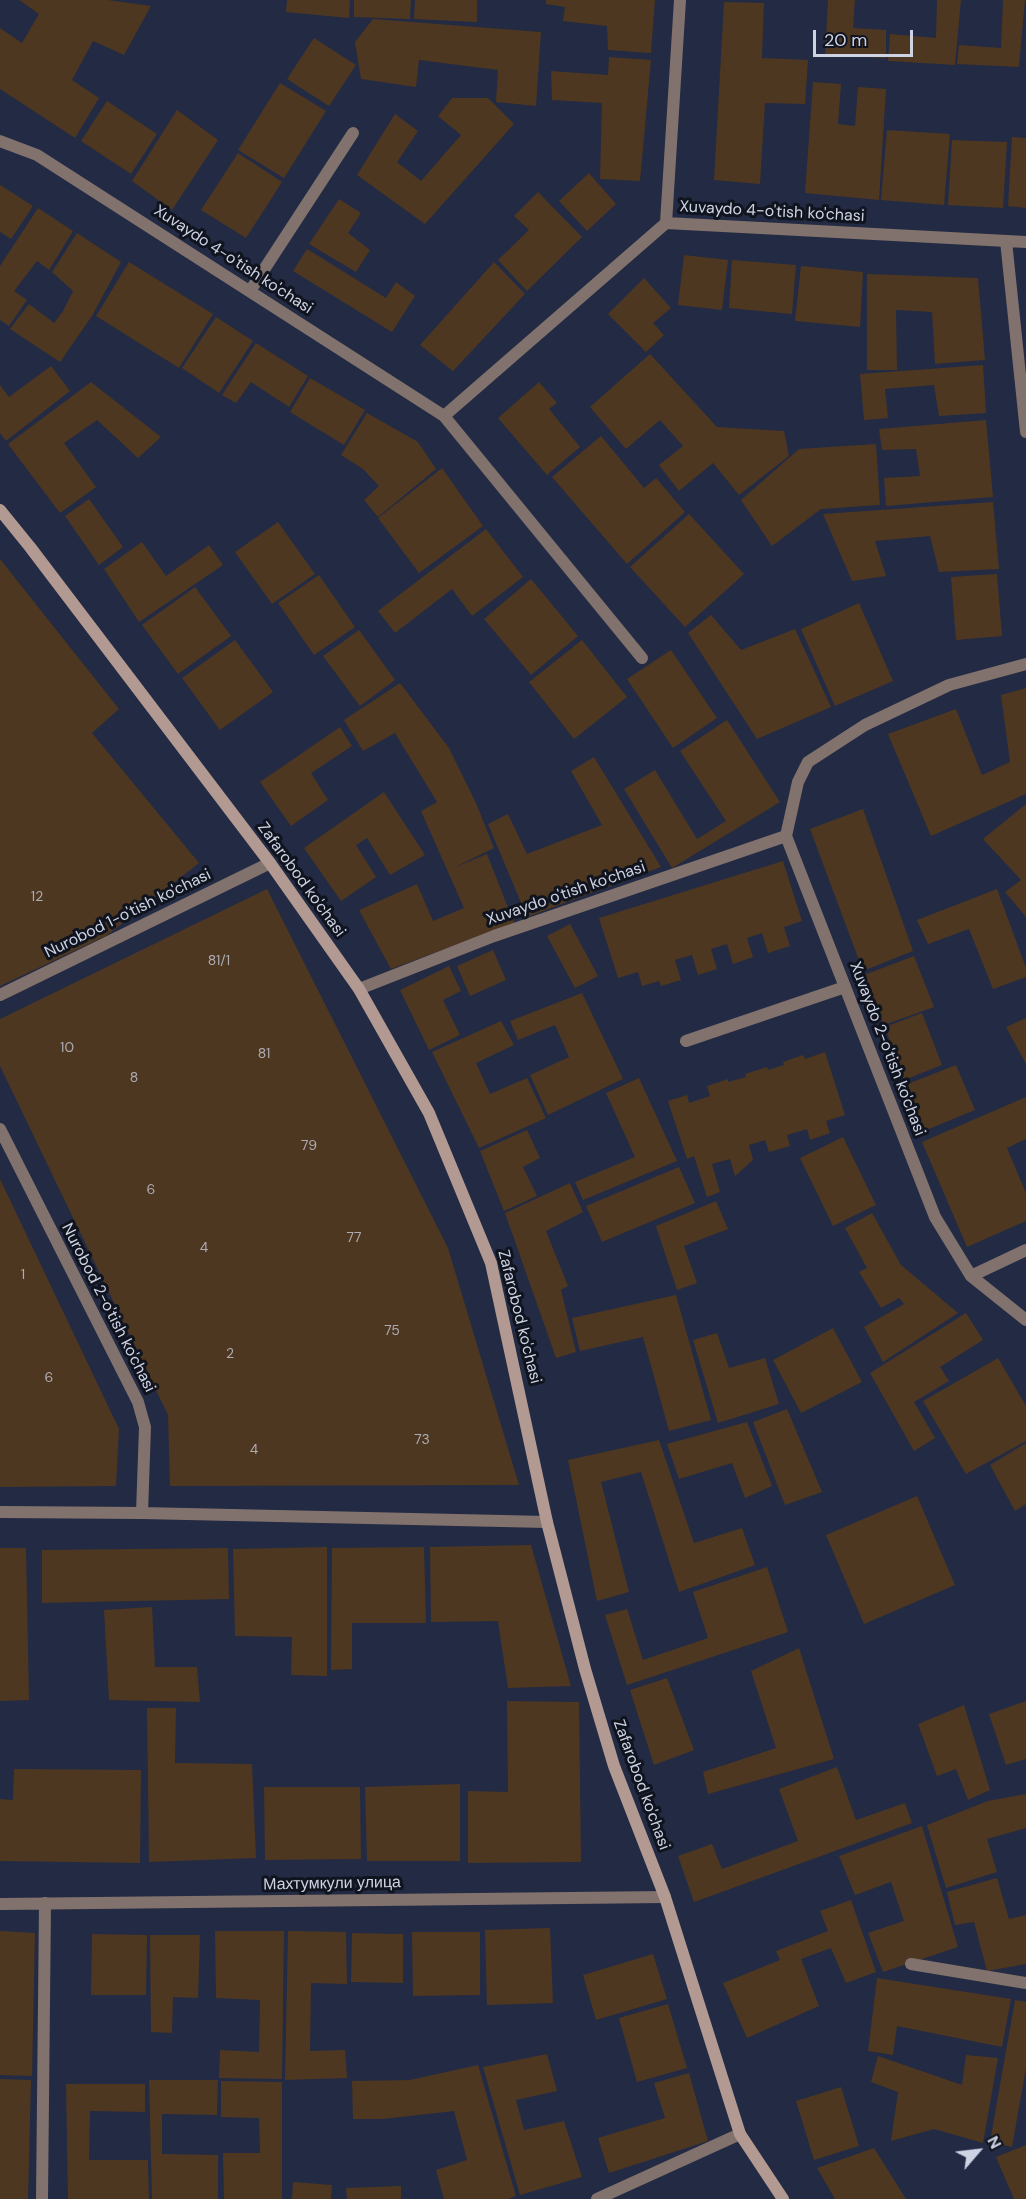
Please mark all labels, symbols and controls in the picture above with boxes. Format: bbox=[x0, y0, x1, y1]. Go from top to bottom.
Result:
scale bar bbox=[816, 18, 916, 56]
text: 20 m bbox=[824, 28, 867, 52]
street label: Xuvaydo 4-o'tish ko'chasi bbox=[679, 198, 865, 226]
street label: Xuvaydo 4-o'tish ko'chasi bbox=[150, 202, 316, 318]
street label: Zafarobod ko'chasi bbox=[253, 819, 349, 941]
street label: Xuvaydo o'tish ko'chasi bbox=[484, 858, 648, 930]
street label: Nurobod 1-o'tish ko'chasi bbox=[42, 865, 214, 963]
house number: 12 bbox=[31, 889, 43, 905]
house number: 81/1 bbox=[208, 953, 230, 969]
street label: Xuvaydo 2-o'tish ko'chasi bbox=[845, 959, 929, 1139]
house number: 10 bbox=[60, 1040, 74, 1056]
house number: 81 bbox=[258, 1046, 270, 1062]
house number: 8 bbox=[130, 1070, 138, 1086]
house number: 79 bbox=[301, 1138, 317, 1154]
house number: 6 bbox=[147, 1182, 155, 1198]
street label: Nurobod 2-o'tish ko'chasi bbox=[57, 1220, 159, 1396]
house number: 77 bbox=[347, 1230, 361, 1246]
house number: 4 bbox=[200, 1240, 208, 1256]
street label: Zafarobod ko'chasi bbox=[493, 1248, 545, 1386]
house number: 1 bbox=[21, 1267, 25, 1283]
house number: 75 bbox=[384, 1323, 400, 1339]
house number: 2 bbox=[226, 1346, 234, 1362]
house number: 6 bbox=[45, 1370, 53, 1386]
house number: 73 bbox=[414, 1432, 430, 1448]
house number: 4 bbox=[250, 1442, 258, 1458]
street label: Zafarobod ko'chasi bbox=[609, 1717, 673, 1853]
street label: Махтумкули улица bbox=[263, 1873, 401, 1895]
north arrow bbox=[948, 2121, 1008, 2181]
text: N bbox=[982, 2132, 1006, 2152]

